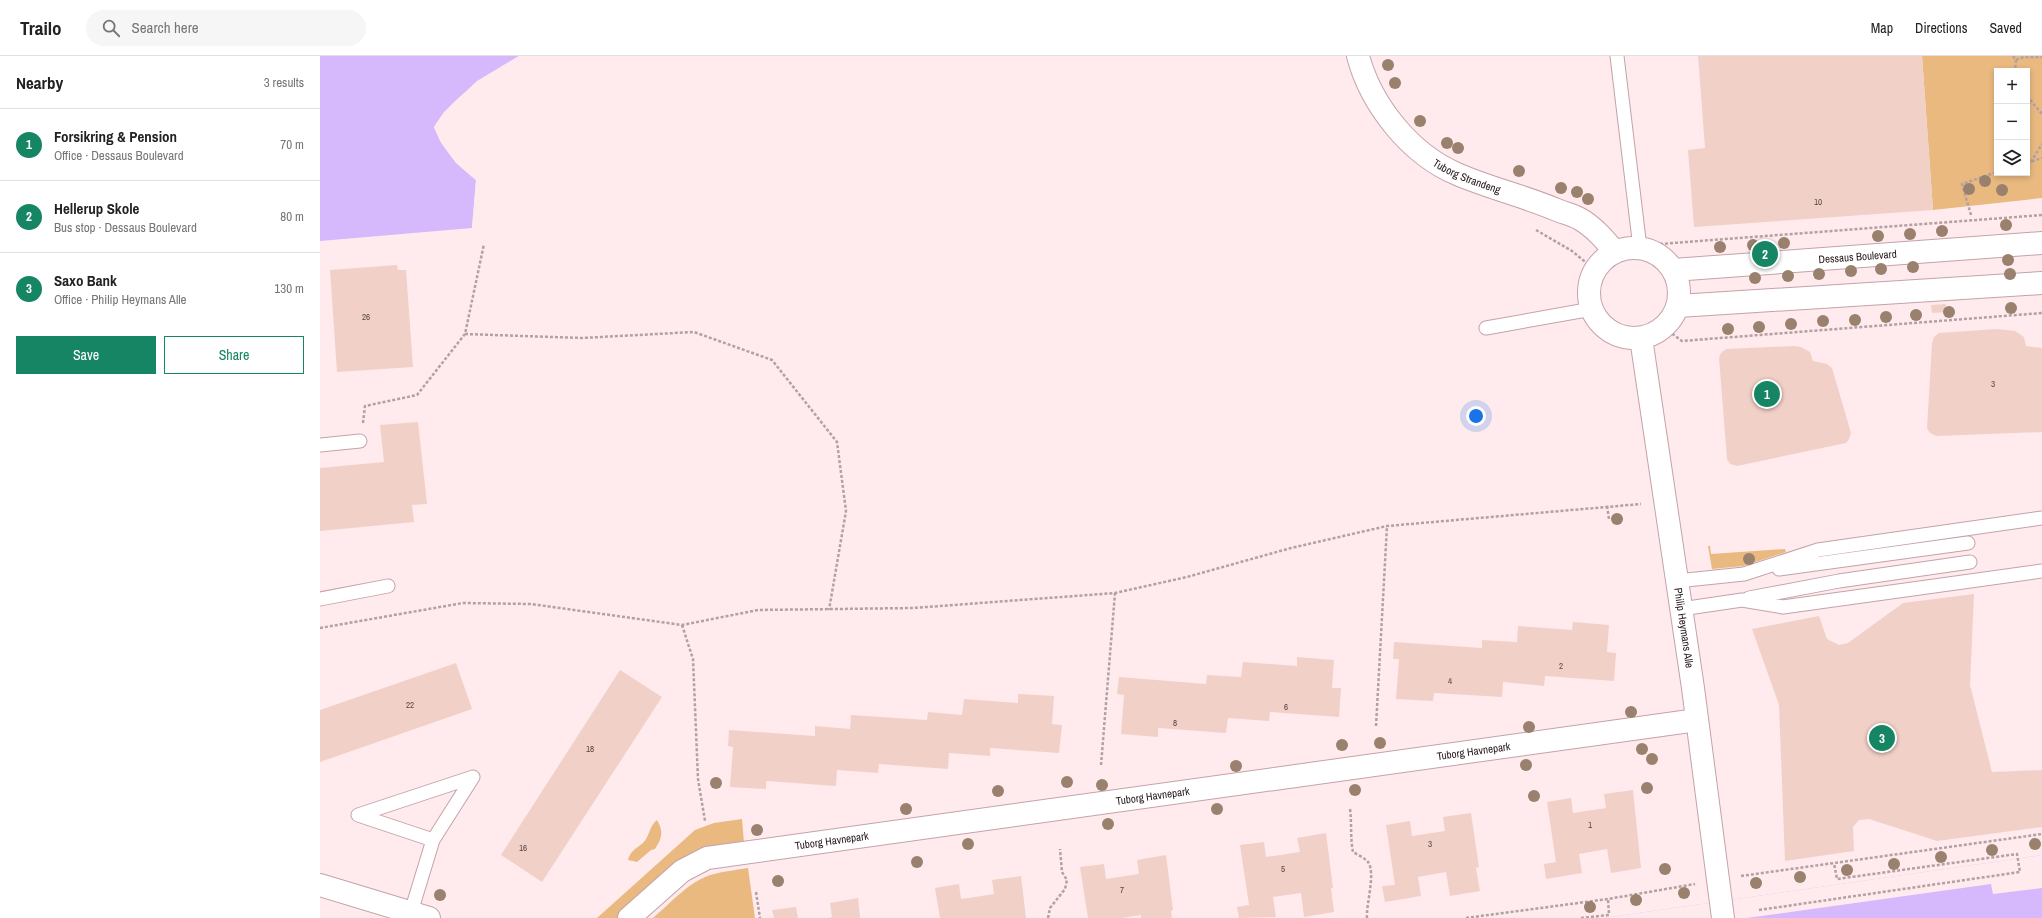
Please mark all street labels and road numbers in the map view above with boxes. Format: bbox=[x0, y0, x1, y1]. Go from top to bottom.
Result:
street label: Tuborg Strandeng bbox=[1430, 156, 1503, 197]
street label: Dessaus Boulevard bbox=[1818, 247, 1897, 266]
street label: Philip Heymans Alle bbox=[1671, 587, 1697, 669]
street label: Tuborg Havnepark bbox=[1436, 739, 1512, 763]
street label: Tuborg Havnepark bbox=[1115, 784, 1191, 808]
street label: Tuborg Havnepark bbox=[794, 828, 870, 853]

